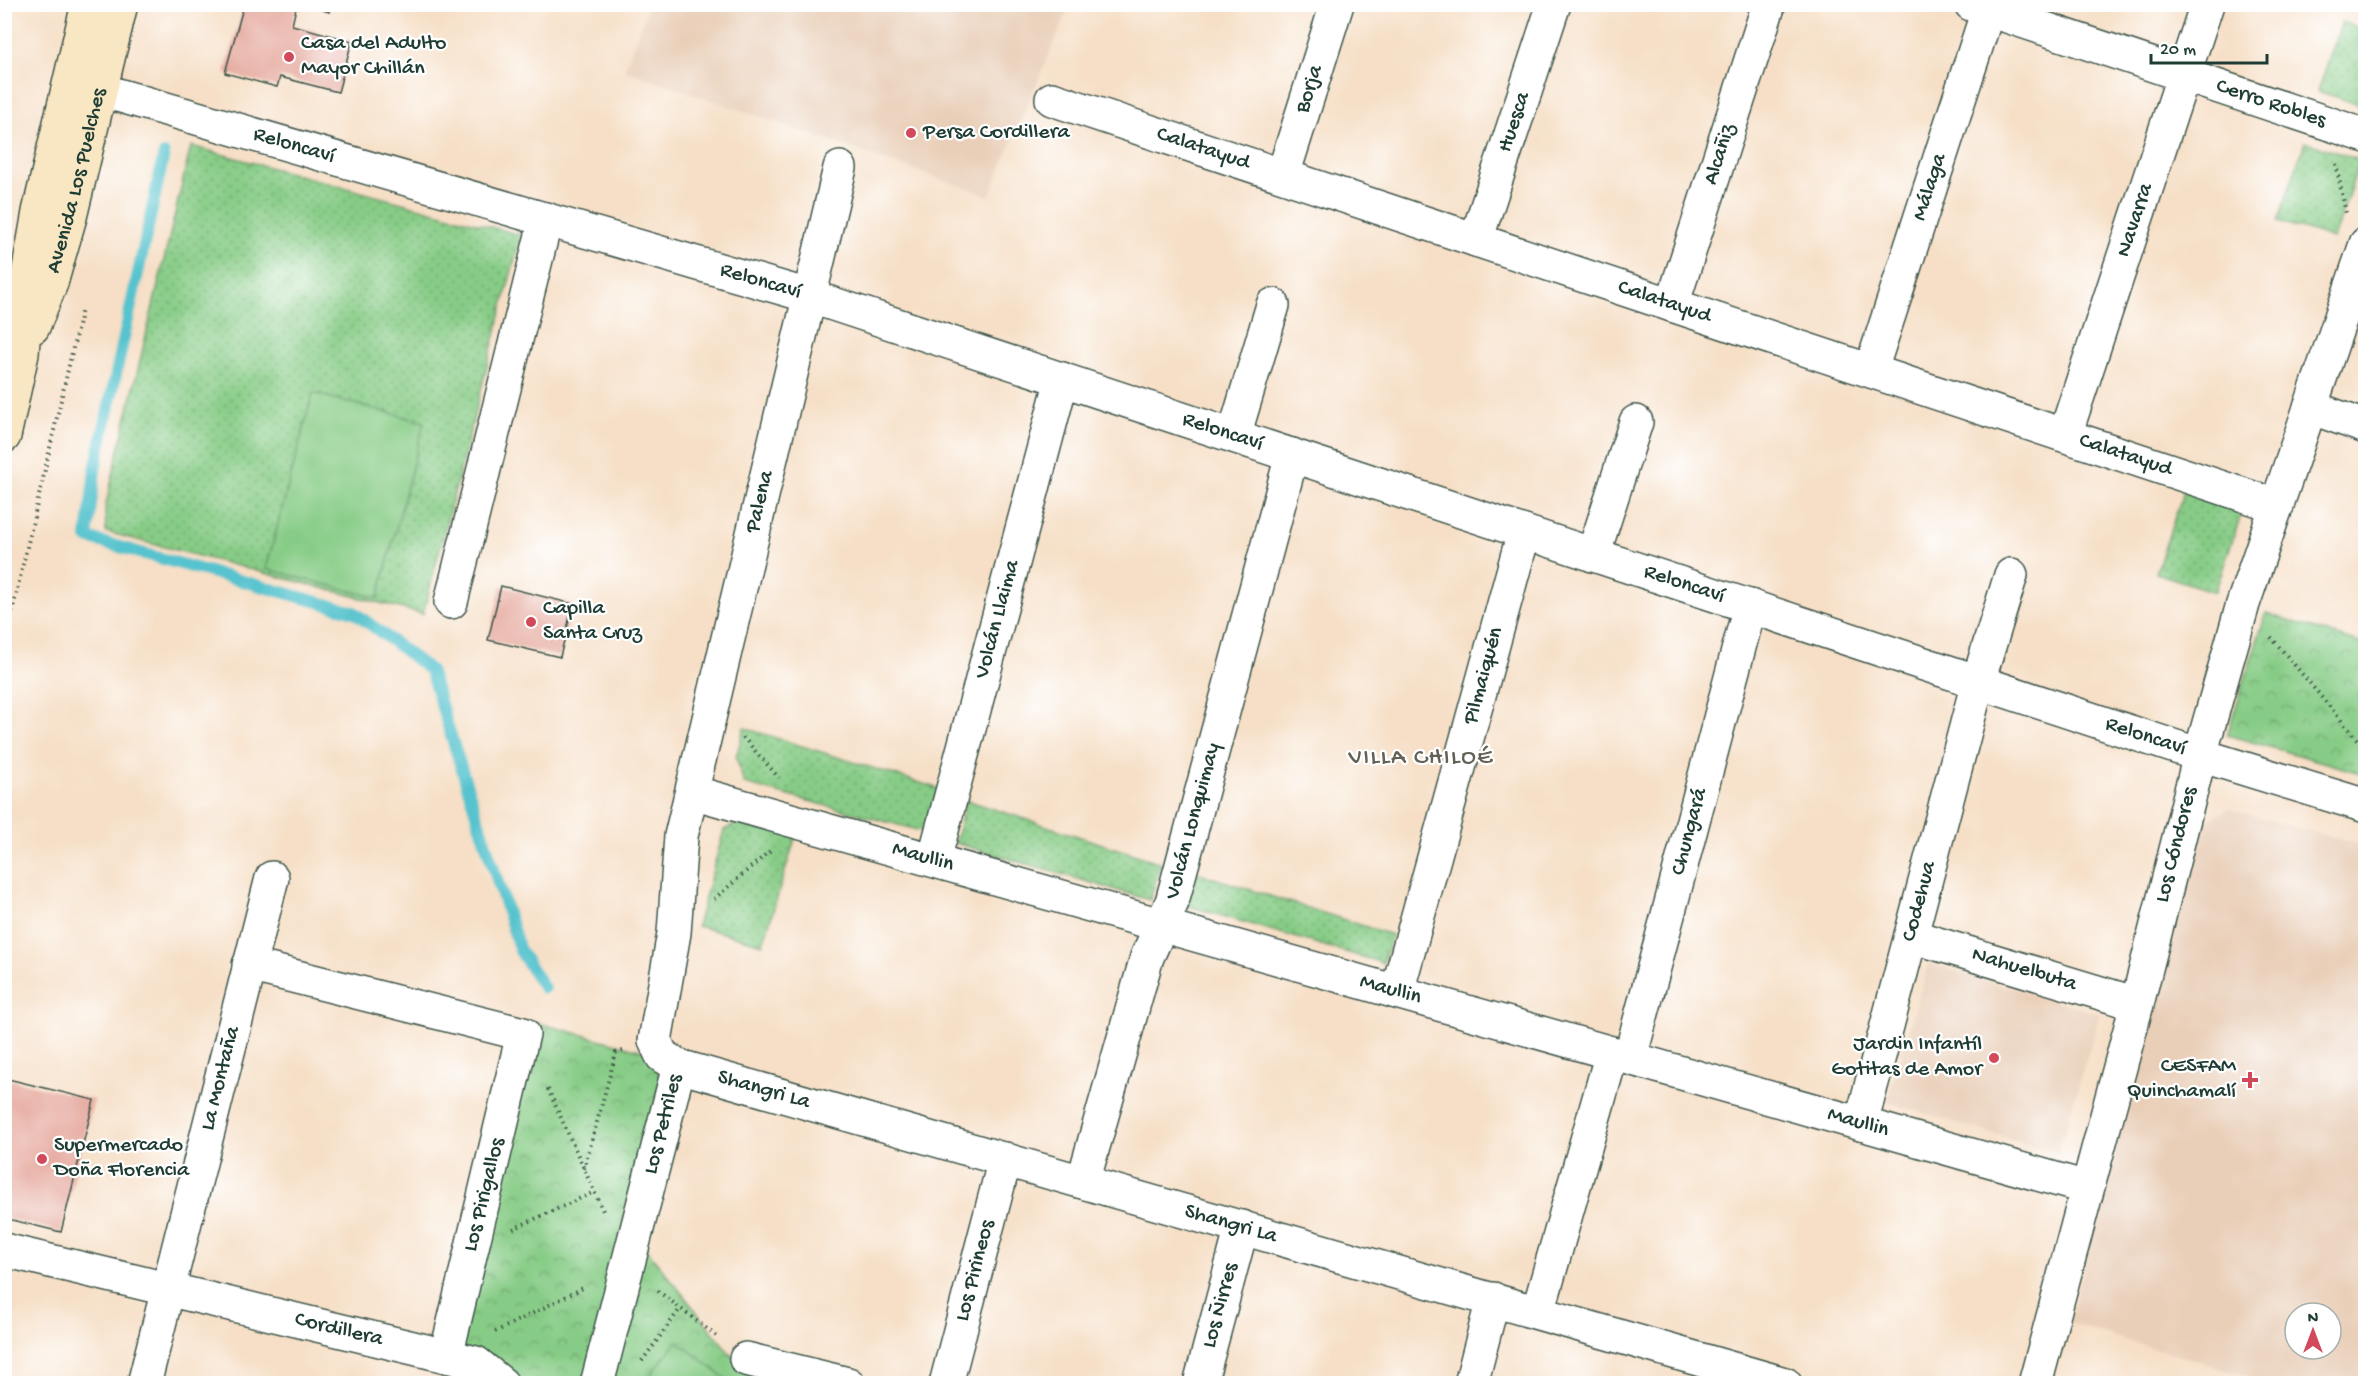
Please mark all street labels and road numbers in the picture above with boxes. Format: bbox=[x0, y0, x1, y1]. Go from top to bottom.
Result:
street label: Borja bbox=[1290, 61, 1330, 117]
street label: Cerro Robles bbox=[2212, 74, 2330, 135]
street label: Avenida Los Puelches bbox=[41, 85, 114, 276]
street label: Huesca bbox=[1493, 88, 1537, 156]
street label: Alcañiz bbox=[1699, 120, 1743, 188]
street label: Reloncaví bbox=[250, 122, 339, 171]
street label: Calatayud bbox=[1153, 122, 1255, 177]
street label: Málaga bbox=[1907, 150, 1954, 224]
street label: Navarra bbox=[2111, 179, 2160, 261]
street label: Reloncaví bbox=[717, 258, 806, 306]
street label: Calatayud bbox=[1614, 275, 1716, 331]
street label: Reloncaví bbox=[1179, 407, 1268, 458]
street label: Calatayud bbox=[2075, 428, 2177, 484]
street label: Palena bbox=[740, 467, 781, 537]
street label: Volcán Llaima bbox=[970, 556, 1026, 682]
street label: Reloncaví bbox=[1640, 559, 1729, 611]
street label: Pilmaiquén bbox=[1458, 624, 1510, 728]
street label: Reloncaví bbox=[2102, 712, 2191, 763]
street label: Volcán Lonquimay bbox=[1160, 740, 1227, 903]
street label: Los Cóndores bbox=[2150, 784, 2204, 905]
street label: Chungará bbox=[1666, 785, 1714, 878]
street label: Maullin bbox=[889, 836, 957, 879]
street label: Codehua bbox=[1897, 858, 1943, 945]
street label: Nahuelbuta bbox=[1968, 942, 2080, 998]
street label: Maullin bbox=[1357, 969, 1425, 1011]
street label: La Montaña bbox=[196, 1023, 247, 1133]
street label: Shangri La bbox=[714, 1065, 814, 1116]
street label: Los Petriles bbox=[639, 1071, 689, 1177]
street label: Maullin bbox=[1824, 1102, 1892, 1144]
street label: Los Pirigallos bbox=[458, 1135, 512, 1255]
street label: Shangri La bbox=[1181, 1199, 1281, 1250]
street label: Los Pirineos bbox=[950, 1217, 1002, 1324]
street label: Los Ñirres bbox=[1197, 1259, 1245, 1351]
street label: Cordillera bbox=[292, 1307, 386, 1353]

